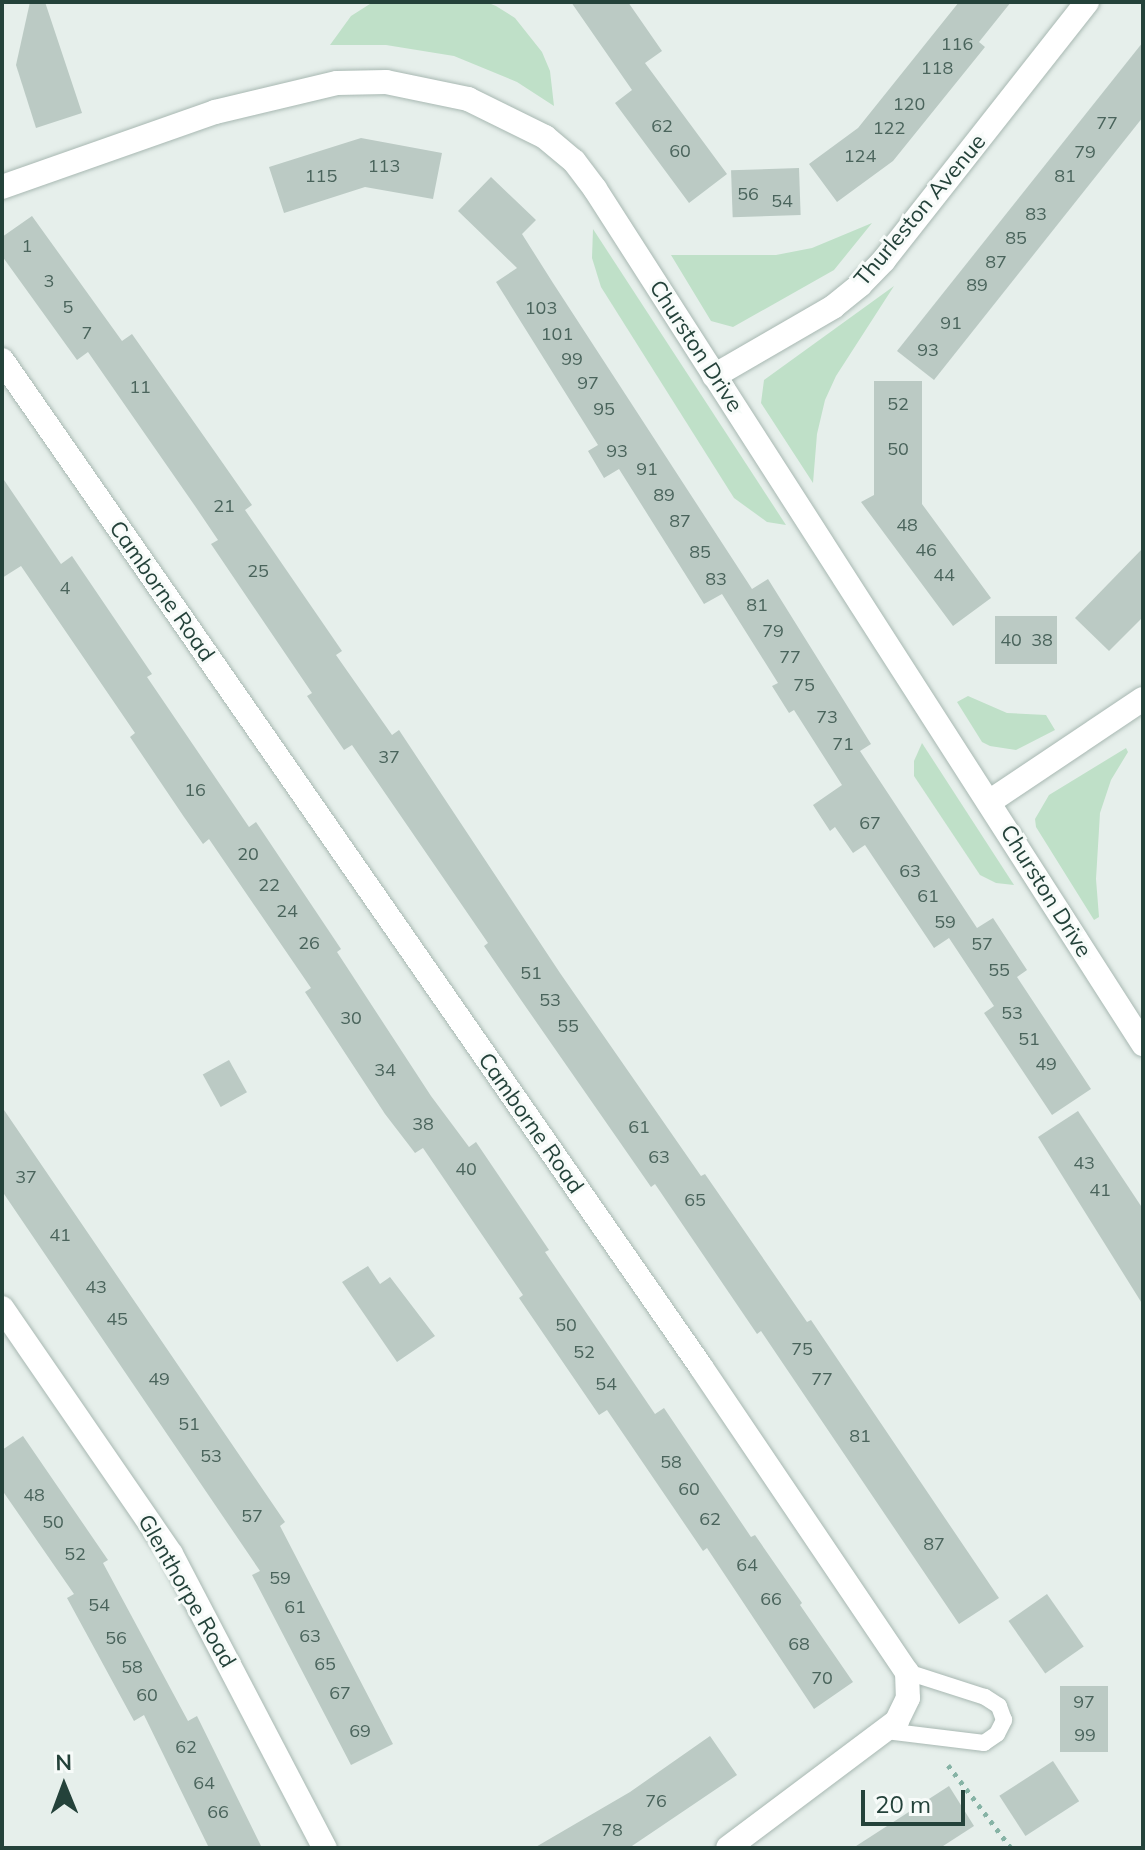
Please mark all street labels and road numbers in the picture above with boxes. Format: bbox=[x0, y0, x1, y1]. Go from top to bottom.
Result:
street label: Thurleston Avenue bbox=[849, 129, 991, 291]
street label: Churston Drive bbox=[644, 275, 748, 417]
street label: Camborne Road bbox=[104, 516, 220, 666]
street label: Churston Drive bbox=[995, 820, 1097, 962]
street label: Camborne Road bbox=[473, 1048, 589, 1198]
street label: Glenthorpe Road bbox=[133, 1510, 241, 1672]

